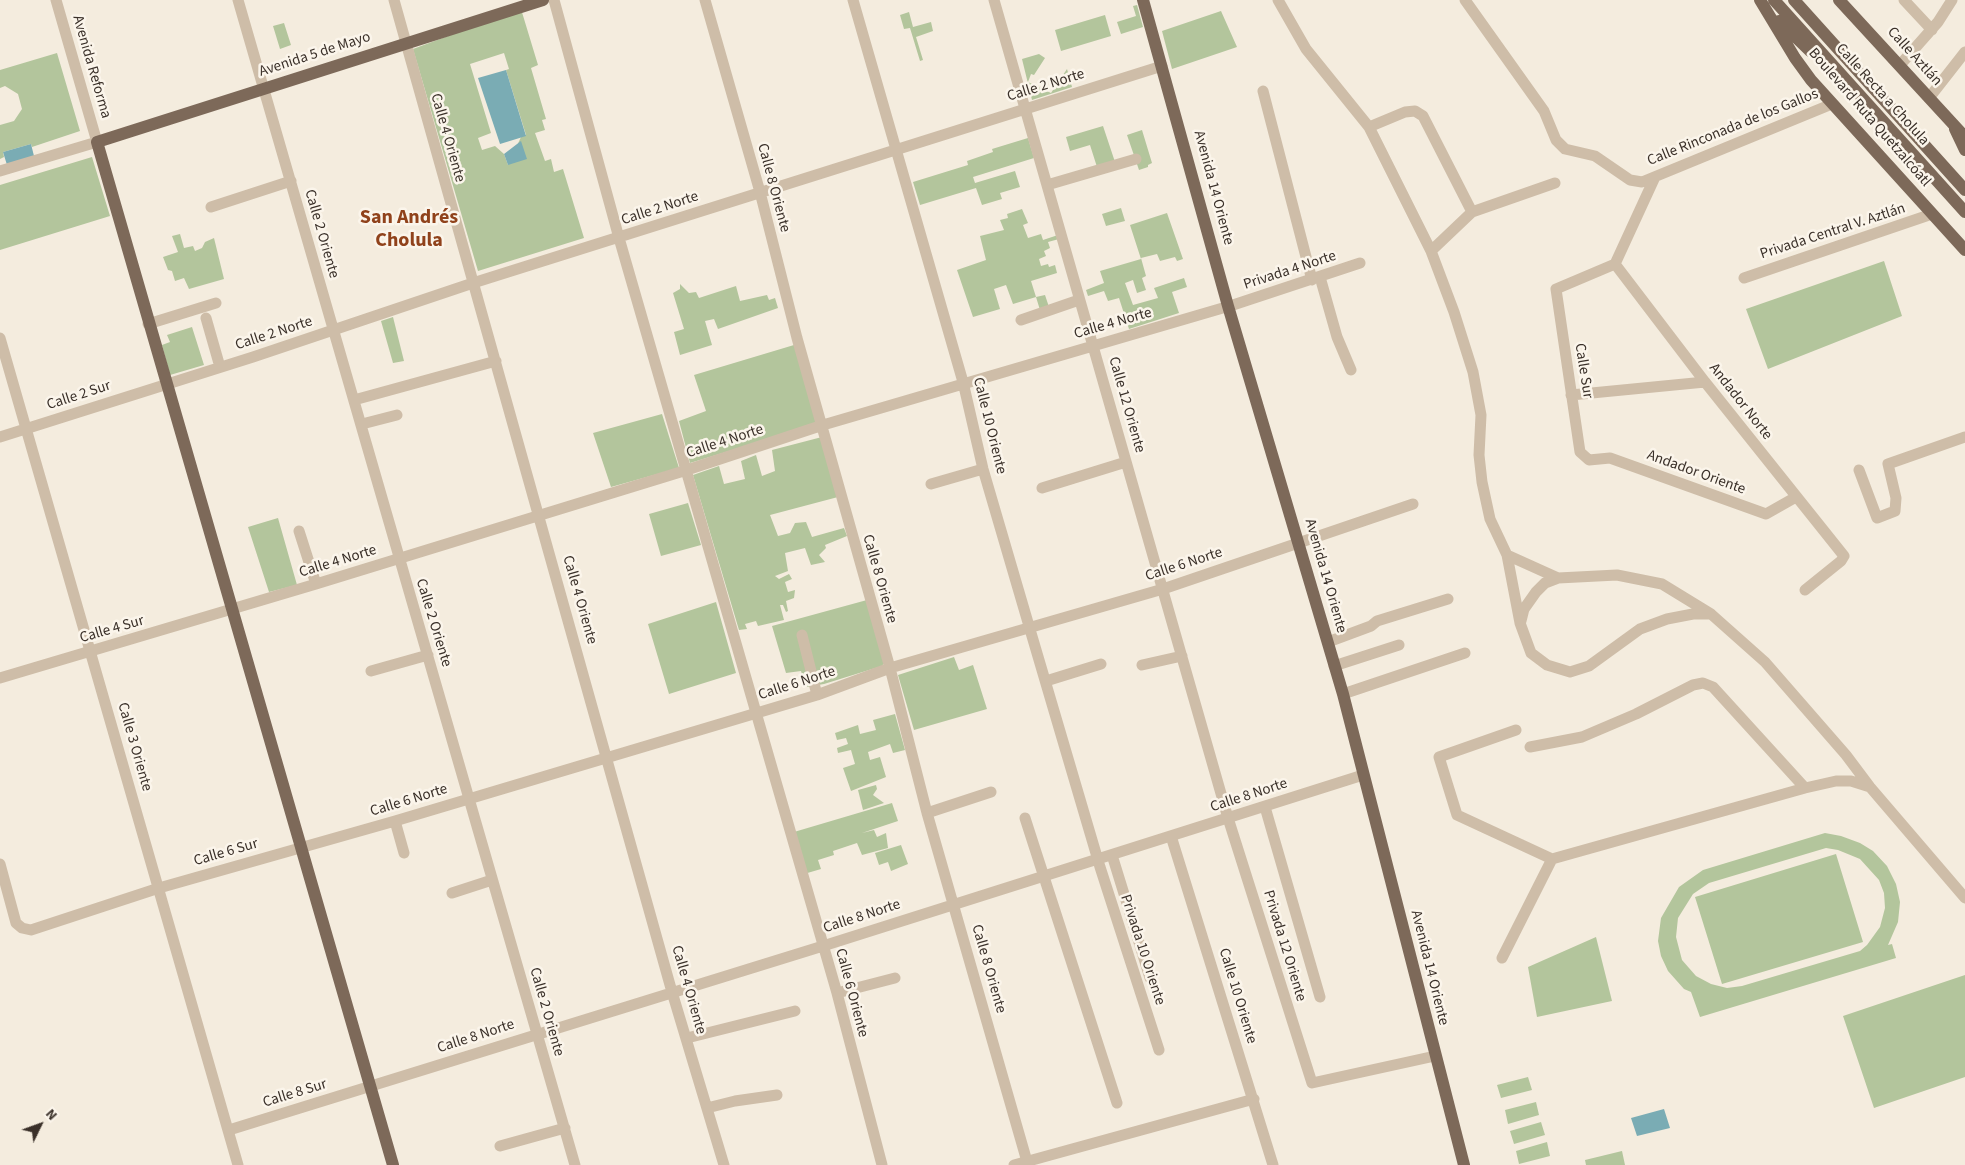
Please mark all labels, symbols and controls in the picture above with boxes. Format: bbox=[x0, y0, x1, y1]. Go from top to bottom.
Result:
street label: Avenida Reforma bbox=[68, 13, 114, 121]
street label: Calle Aztlán bbox=[1883, 24, 1945, 90]
street label: Avenida 5 de Mayo bbox=[257, 29, 373, 81]
street label: Calle Recta a Cholula bbox=[1832, 40, 1932, 150]
street label: Boulevard Ruta Quetzalcóatl bbox=[1804, 45, 1934, 191]
street label: Calle 2 Norte bbox=[1005, 66, 1087, 106]
street label: Calle Rinconada de los Gallos bbox=[1645, 85, 1821, 171]
street label: Calle 4 Oriente bbox=[426, 92, 468, 184]
street label: Avenida 14 Oriente bbox=[1189, 129, 1237, 247]
street label: Calle 8 Oriente bbox=[752, 141, 794, 235]
street label: Calle 2 Oriente bbox=[300, 188, 342, 280]
street label: Calle 2 Norte bbox=[619, 188, 701, 230]
street label: Privada Central V. Aztlán bbox=[1758, 200, 1908, 264]
district label: San Andrés Cholula bbox=[360, 207, 458, 254]
street label: Privada 4 Norte bbox=[1241, 248, 1339, 294]
street label: Calle 4 Norte bbox=[1072, 304, 1154, 344]
street label: Calle 2 Norte bbox=[233, 313, 315, 355]
street label: Calle Sur bbox=[1570, 342, 1596, 400]
street label: Calle 12 Oriente bbox=[1104, 355, 1148, 455]
street label: Andador Norte bbox=[1705, 360, 1775, 444]
street label: Calle 10 Oriente bbox=[968, 376, 1010, 476]
street label: Calle 2 Sur bbox=[45, 377, 113, 415]
street label: Calle 4 Norte bbox=[684, 421, 766, 463]
street label: Andador Oriente bbox=[1644, 447, 1748, 499]
street label: Avenida 14 Oriente bbox=[1300, 517, 1350, 635]
street label: Calle 8 Oriente bbox=[858, 533, 900, 625]
street label: Calle 4 Norte bbox=[297, 542, 379, 582]
street label: Calle 6 Norte bbox=[1143, 544, 1225, 586]
street label: Calle 4 Oriente bbox=[558, 554, 600, 646]
street label: Calle 2 Oriente bbox=[411, 577, 455, 669]
street label: Calle 4 Sur bbox=[78, 612, 146, 648]
street label: Calle 6 Norte bbox=[756, 663, 838, 705]
street label: Calle 3 Oriente bbox=[113, 701, 155, 793]
street label: Calle 8 Norte bbox=[1208, 775, 1290, 817]
street label: Calle 6 Norte bbox=[368, 781, 450, 821]
street label: Calle 6 Sur bbox=[192, 835, 260, 871]
street label: Privada 12 Oriente bbox=[1259, 888, 1309, 1004]
street label: Privada 10 Oriente bbox=[1116, 892, 1168, 1008]
street label: Calle 8 Norte bbox=[821, 896, 903, 938]
street label: Avenida 14 Oriente bbox=[1406, 909, 1452, 1027]
street label: Calle 8 Oriente bbox=[967, 923, 1009, 1015]
street label: Calle 4 Oriente bbox=[667, 944, 709, 1036]
street label: Calle 6 Oriente bbox=[830, 946, 872, 1040]
street label: Calle 10 Oriente bbox=[1214, 946, 1260, 1046]
street label: Calle 2 Oriente bbox=[525, 966, 567, 1058]
street label: Calle 8 Norte bbox=[435, 1016, 517, 1058]
street label: Calle 8 Sur bbox=[261, 1076, 329, 1112]
north arrow bbox=[15, 1100, 65, 1150]
text: N bbox=[41, 1105, 62, 1125]

